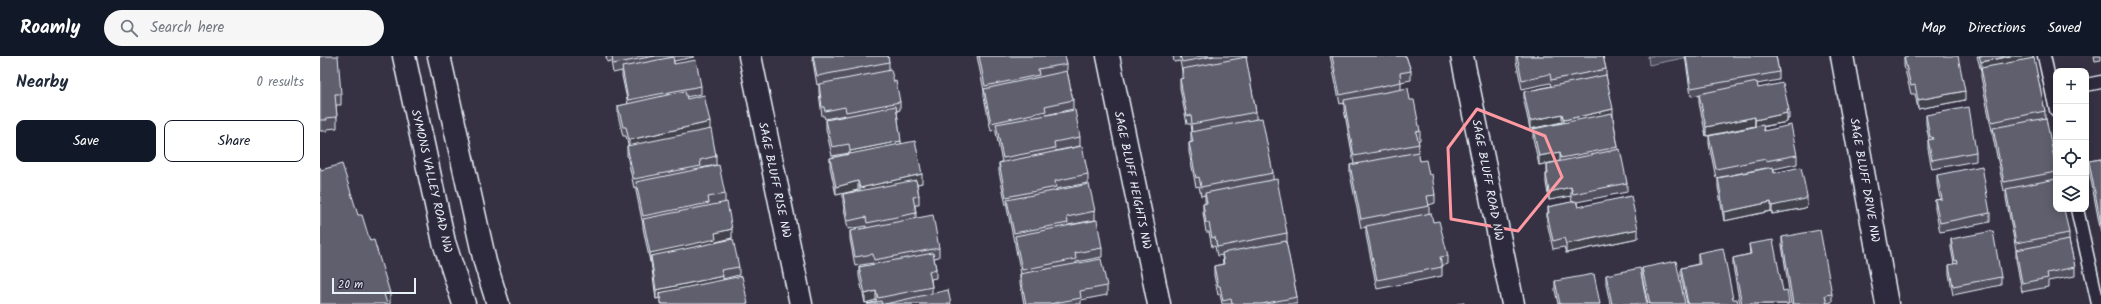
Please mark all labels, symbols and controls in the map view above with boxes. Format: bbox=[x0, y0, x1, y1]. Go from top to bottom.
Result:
search box bbox=[104, 10, 384, 46]
text: Roamly bbox=[20, 13, 80, 43]
text: Search here bbox=[150, 16, 224, 40]
icon: search bbox=[118, 17, 140, 39]
text: Map bbox=[1921, 17, 1946, 39]
text: Directions bbox=[1968, 17, 2026, 39]
text: Saved bbox=[2048, 17, 2081, 39]
map controls bbox=[2053, 68, 2089, 212]
button: + bbox=[2053, 68, 2089, 104]
text: Nearby bbox=[16, 69, 68, 96]
text: 0 results bbox=[257, 72, 304, 93]
button: − bbox=[2053, 104, 2089, 140]
street label: SYMONS VALLEY ROAD NW bbox=[406, 108, 457, 255]
street label: SAGE BLUFF HEIGHTS NW bbox=[1109, 109, 1156, 251]
street label: SAGE BLUFF DRIVE NW bbox=[1844, 117, 1885, 244]
street label: SAGE BLUFF ROAD NW bbox=[1466, 118, 1509, 242]
button: Save bbox=[16, 120, 156, 162]
button: Share bbox=[164, 120, 304, 162]
street label: SAGE BLUFF RISE NW bbox=[753, 120, 796, 240]
button: locate bbox=[2053, 140, 2089, 176]
button: layers bbox=[2053, 176, 2089, 212]
scale bar bbox=[332, 276, 416, 295]
text: 20 m bbox=[338, 276, 363, 294]

